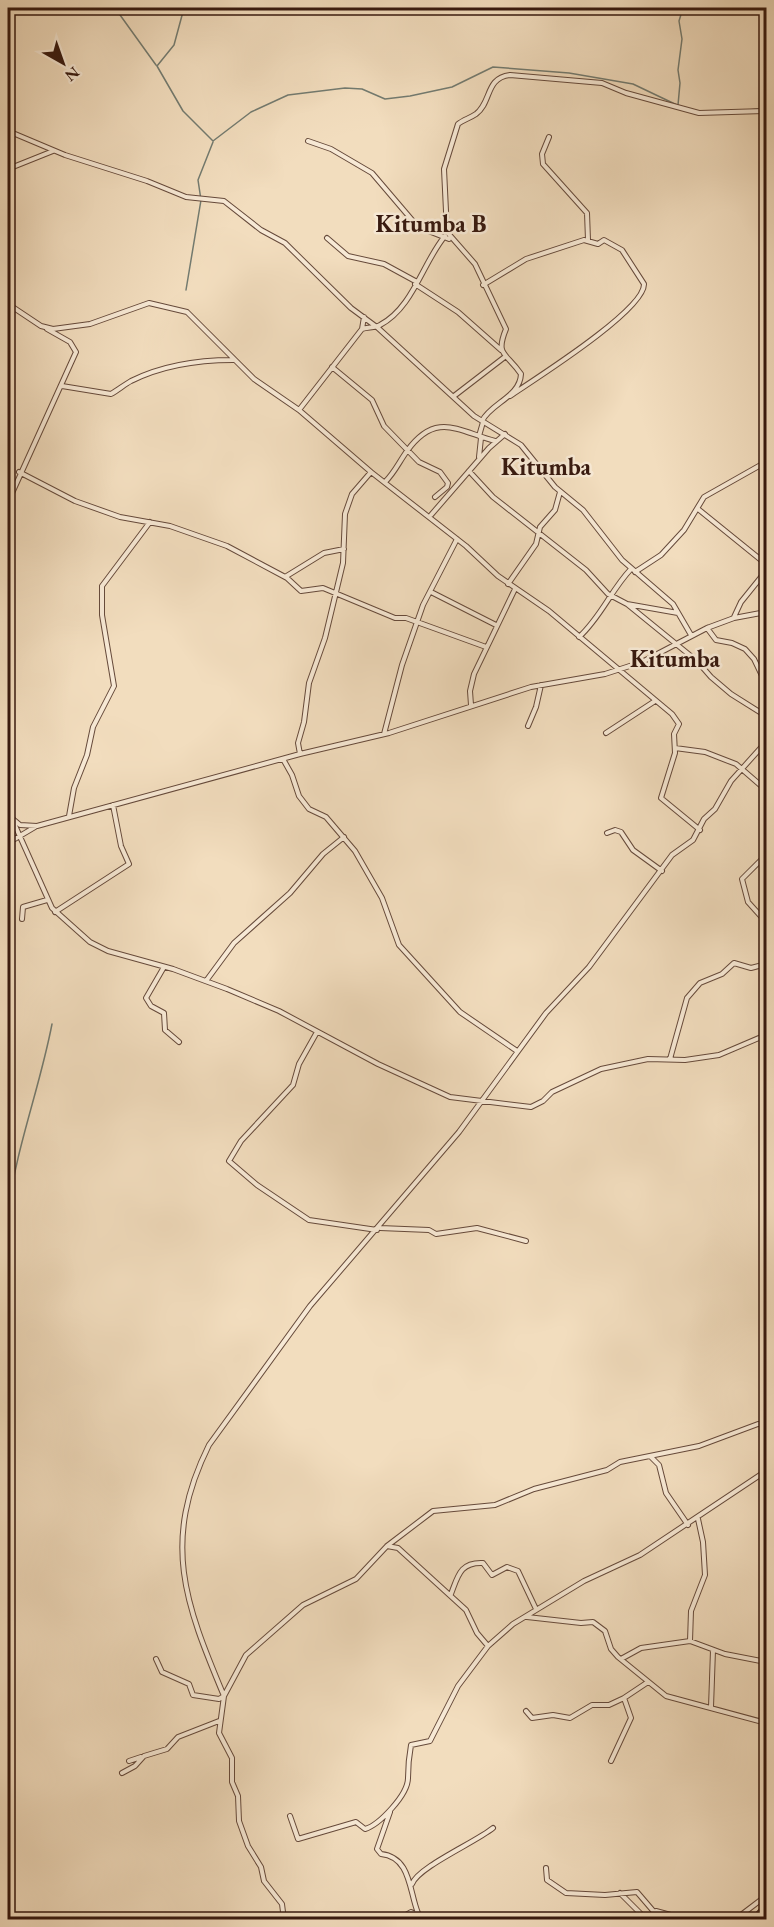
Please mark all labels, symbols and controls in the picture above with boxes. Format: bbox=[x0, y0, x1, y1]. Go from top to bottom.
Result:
north arrow bbox=[33, 33, 93, 93]
text: N bbox=[61, 62, 84, 86]
district label: Kitumba B bbox=[376, 208, 486, 239]
district label: Kitumba bbox=[501, 451, 592, 482]
district label: Kitumba bbox=[630, 643, 721, 674]

